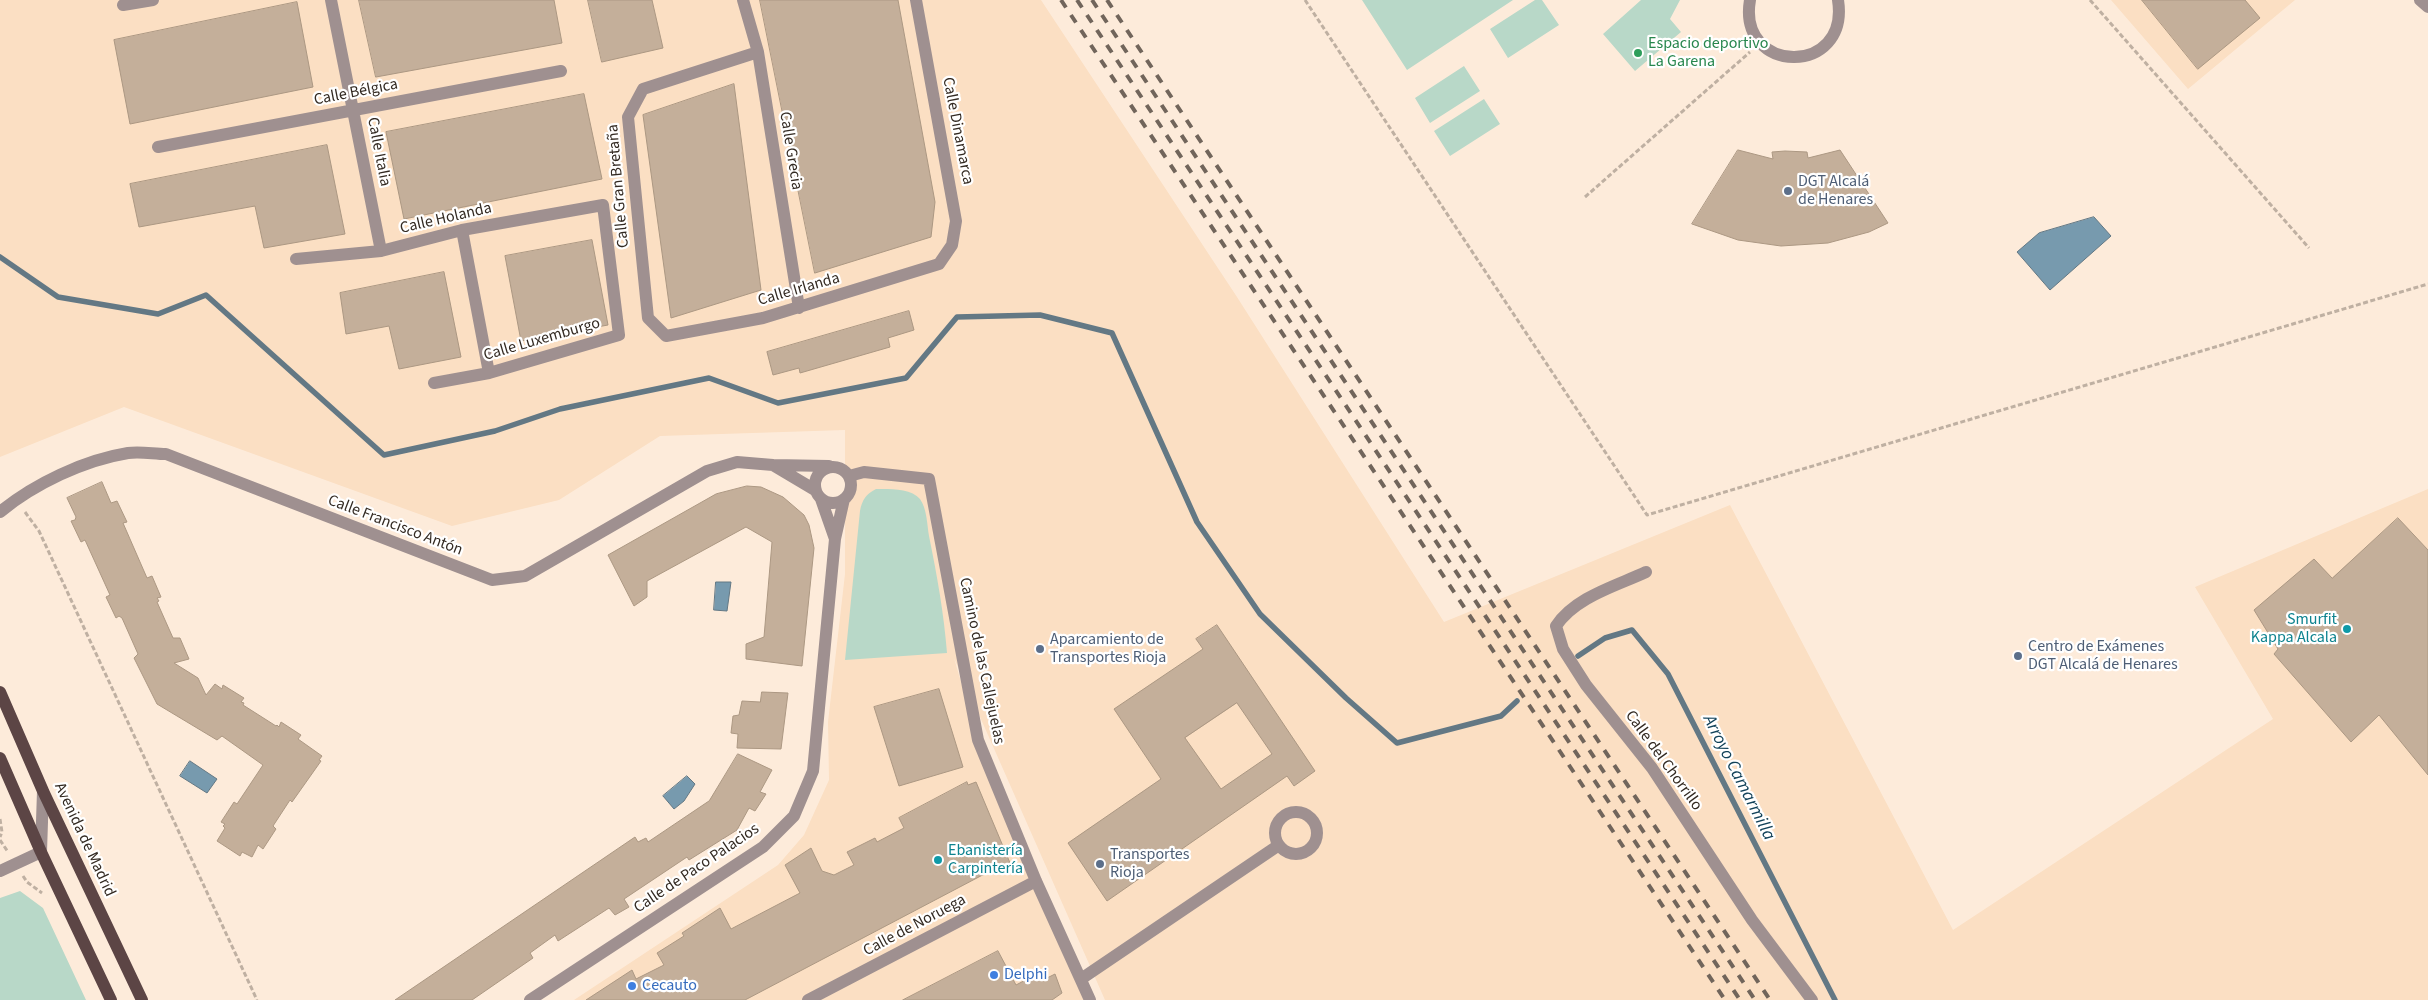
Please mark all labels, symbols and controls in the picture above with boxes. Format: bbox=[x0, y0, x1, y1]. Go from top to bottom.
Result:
place label: Espacio deportivo La Garena bbox=[1648, 34, 1768, 72]
marker: Espacio deportivo La Garena bbox=[1632, 47, 1644, 59]
street label: Calle Bélgica bbox=[312, 75, 400, 111]
street label: Calle Dinamarca bbox=[937, 76, 977, 186]
street label: Calle Grecia bbox=[774, 110, 806, 192]
street label: Calle Italia bbox=[362, 116, 394, 188]
street label: Calle Gran Bretaña bbox=[604, 123, 634, 249]
place label: DGT Alcalá de Henares bbox=[1798, 172, 1873, 210]
marker: DGT Alcalá de Henares bbox=[1782, 185, 1794, 197]
street label: Calle Holanda bbox=[398, 199, 494, 239]
street label: Calle Irlanda bbox=[756, 269, 842, 311]
street label: Calle Luxemburgo bbox=[482, 314, 602, 366]
street label: Calle Francisco Antón bbox=[325, 491, 465, 561]
street label: Camino de las Callejuelas bbox=[954, 576, 1008, 746]
place label: Smurfit Kappa Alcala bbox=[2251, 610, 2337, 648]
marker: Smurfit Kappa Alcala bbox=[2341, 623, 2353, 635]
place label: Aparcamiento de Transportes Rioja bbox=[1050, 630, 1166, 668]
place label: Centro de Exámenes DGT Alcalá de Henares bbox=[2028, 637, 2178, 675]
marker: Aparcamiento de Transportes Rioja bbox=[1034, 643, 1046, 655]
marker: Centro de Exámenes DGT Alcalá de Henares bbox=[2012, 650, 2024, 662]
street label: Calle del Chorrillo bbox=[1620, 707, 1706, 815]
water label: Arroyo Camarmilla bbox=[1697, 712, 1779, 844]
street label: Avenida de Madrid bbox=[49, 780, 119, 900]
street label: Calle de Paco Palacios bbox=[631, 820, 763, 918]
place label: Ebanistería Carpintería bbox=[948, 841, 1023, 879]
place label: Transportes Rioja bbox=[1110, 845, 1189, 883]
marker: Ebanistería Carpintería bbox=[932, 854, 944, 866]
marker: Transportes Rioja bbox=[1094, 858, 1106, 870]
street label: Calle de Noruega bbox=[860, 891, 970, 961]
place label: Delphi bbox=[1004, 965, 1047, 985]
marker: Delphi bbox=[988, 969, 1000, 981]
place label: Cecauto bbox=[642, 976, 697, 996]
marker: Cecauto bbox=[626, 980, 638, 992]

